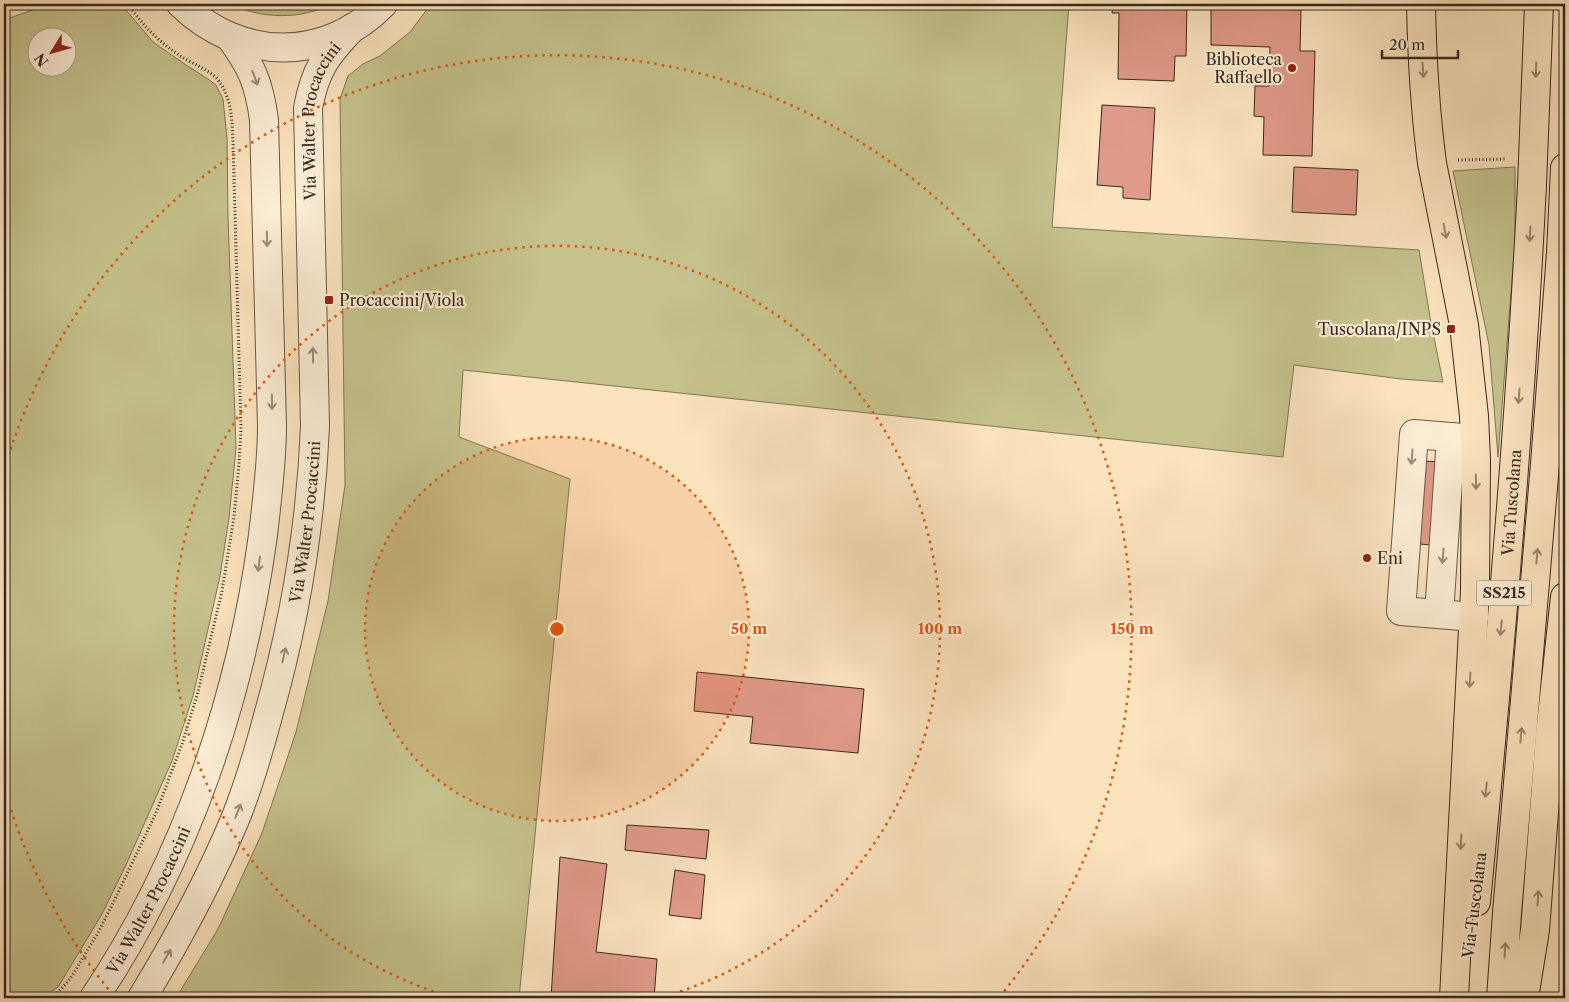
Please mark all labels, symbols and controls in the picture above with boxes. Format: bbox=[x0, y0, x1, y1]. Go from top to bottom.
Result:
north arrow bbox=[28, 28, 78, 78]
scale bar bbox=[1382, 28, 1458, 60]
text: 20 m bbox=[1389, 35, 1425, 54]
street label: Via Walter Procaccini bbox=[298, 38, 345, 202]
place label: Biblioteca Raffaello bbox=[1205, 49, 1283, 87]
text: N bbox=[31, 50, 52, 70]
marker: Biblioteca Raffaello bbox=[1286, 62, 1298, 74]
one-way arrow bbox=[1418, 62, 1428, 78]
one-way arrow bbox=[1532, 62, 1541, 78]
one-way arrow bbox=[251, 70, 260, 85]
one-way arrow bbox=[1441, 222, 1451, 238]
one-way arrow bbox=[1525, 226, 1534, 242]
one-way arrow bbox=[263, 231, 272, 247]
place label: Procaccini/Viola bbox=[339, 290, 465, 310]
marker: Procaccini/Viola bbox=[323, 294, 335, 306]
place label: Tuscolana/INPS bbox=[1318, 319, 1441, 339]
marker: Tuscolana/INPS bbox=[1445, 323, 1457, 335]
one-way arrow bbox=[308, 347, 318, 364]
one-way arrow bbox=[1514, 388, 1523, 404]
one-way arrow bbox=[267, 394, 276, 410]
street label: Via Walter Procaccini bbox=[285, 440, 324, 606]
street label: Via Tuscolana bbox=[1497, 448, 1525, 558]
one-way arrow bbox=[1408, 449, 1417, 465]
one-way arrow bbox=[1471, 474, 1481, 490]
place label: Eni bbox=[1377, 548, 1403, 568]
one-way arrow bbox=[1438, 548, 1448, 564]
one-way arrow bbox=[1532, 548, 1541, 564]
marker: Eni bbox=[1361, 552, 1373, 564]
one-way arrow bbox=[253, 555, 263, 571]
road number: SS215 bbox=[1476, 580, 1532, 606]
text: 50 m bbox=[731, 619, 767, 638]
text: 100 m bbox=[918, 619, 962, 638]
text: 150 m bbox=[1110, 619, 1154, 638]
centre of rings bbox=[548, 620, 566, 638]
one-way arrow bbox=[1496, 620, 1506, 636]
one-way arrow bbox=[280, 647, 290, 663]
one-way arrow bbox=[1466, 671, 1475, 687]
one-way arrow bbox=[1517, 728, 1526, 744]
one-way arrow bbox=[1481, 782, 1491, 798]
one-way arrow bbox=[234, 803, 243, 819]
street label: Via Walter Procaccini bbox=[101, 823, 194, 979]
one-way arrow bbox=[1457, 834, 1466, 850]
street label: Via Tuscolana bbox=[1457, 850, 1490, 960]
one-way arrow bbox=[1533, 890, 1542, 906]
one-way arrow bbox=[1500, 942, 1509, 958]
one-way arrow bbox=[162, 950, 172, 964]

